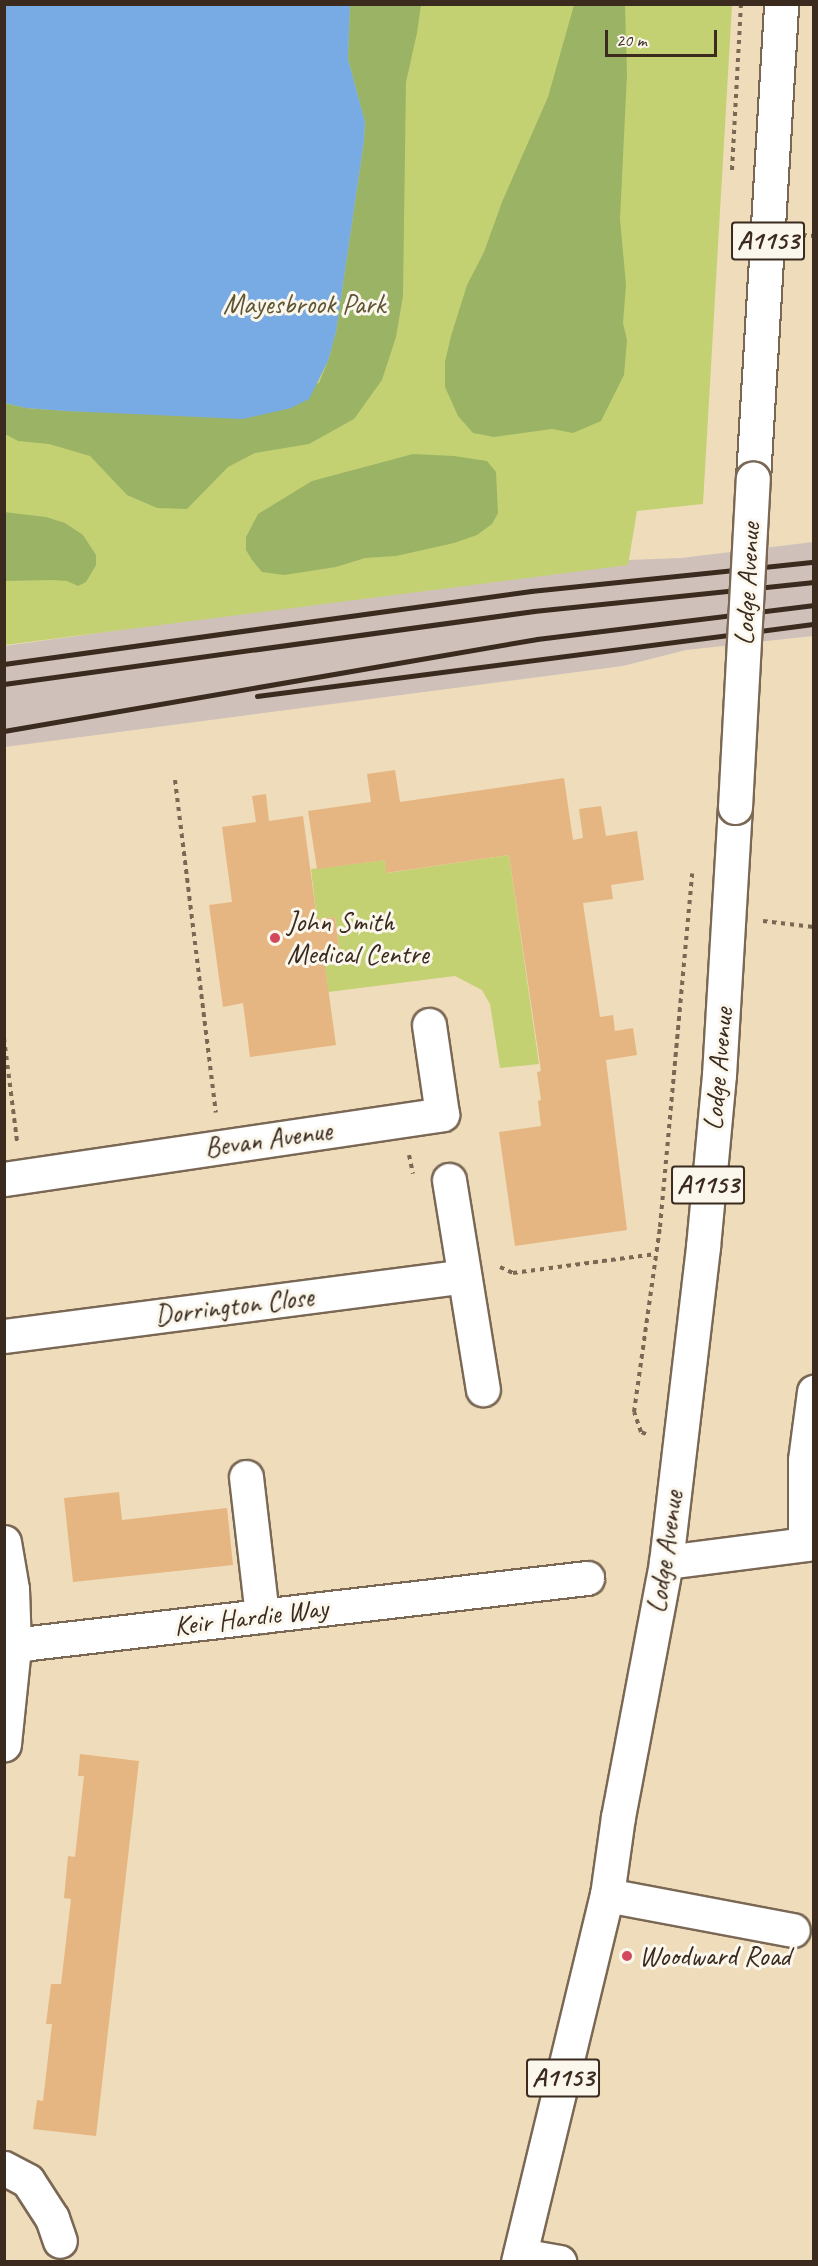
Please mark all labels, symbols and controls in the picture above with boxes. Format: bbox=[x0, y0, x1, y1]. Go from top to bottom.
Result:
scale bar bbox=[608, 18, 720, 56]
text: 20 m bbox=[616, 29, 647, 51]
road number: A1153 bbox=[730, 217, 806, 265]
park label: Mayesbrook Park bbox=[222, 287, 386, 321]
street label: Lodge Avenue bbox=[727, 522, 767, 646]
place label: John Smith Medical Centre bbox=[287, 905, 429, 971]
marker: John Smith Medical Centre bbox=[268, 931, 282, 945]
street label: Lodge Avenue bbox=[696, 1006, 740, 1132]
street label: Bevan Avenue bbox=[202, 1113, 334, 1165]
road number: A1153 bbox=[670, 1161, 746, 1209]
street label: Dorrington Close bbox=[153, 1280, 315, 1332]
street label: Lodge Avenue bbox=[640, 1489, 690, 1615]
street label: Keir Hardie Way bbox=[172, 1591, 330, 1643]
place label: Woodward Road bbox=[639, 1939, 791, 1973]
marker: Woodward Road bbox=[620, 1949, 634, 1963]
road number: A1153 bbox=[526, 2054, 600, 2102]

